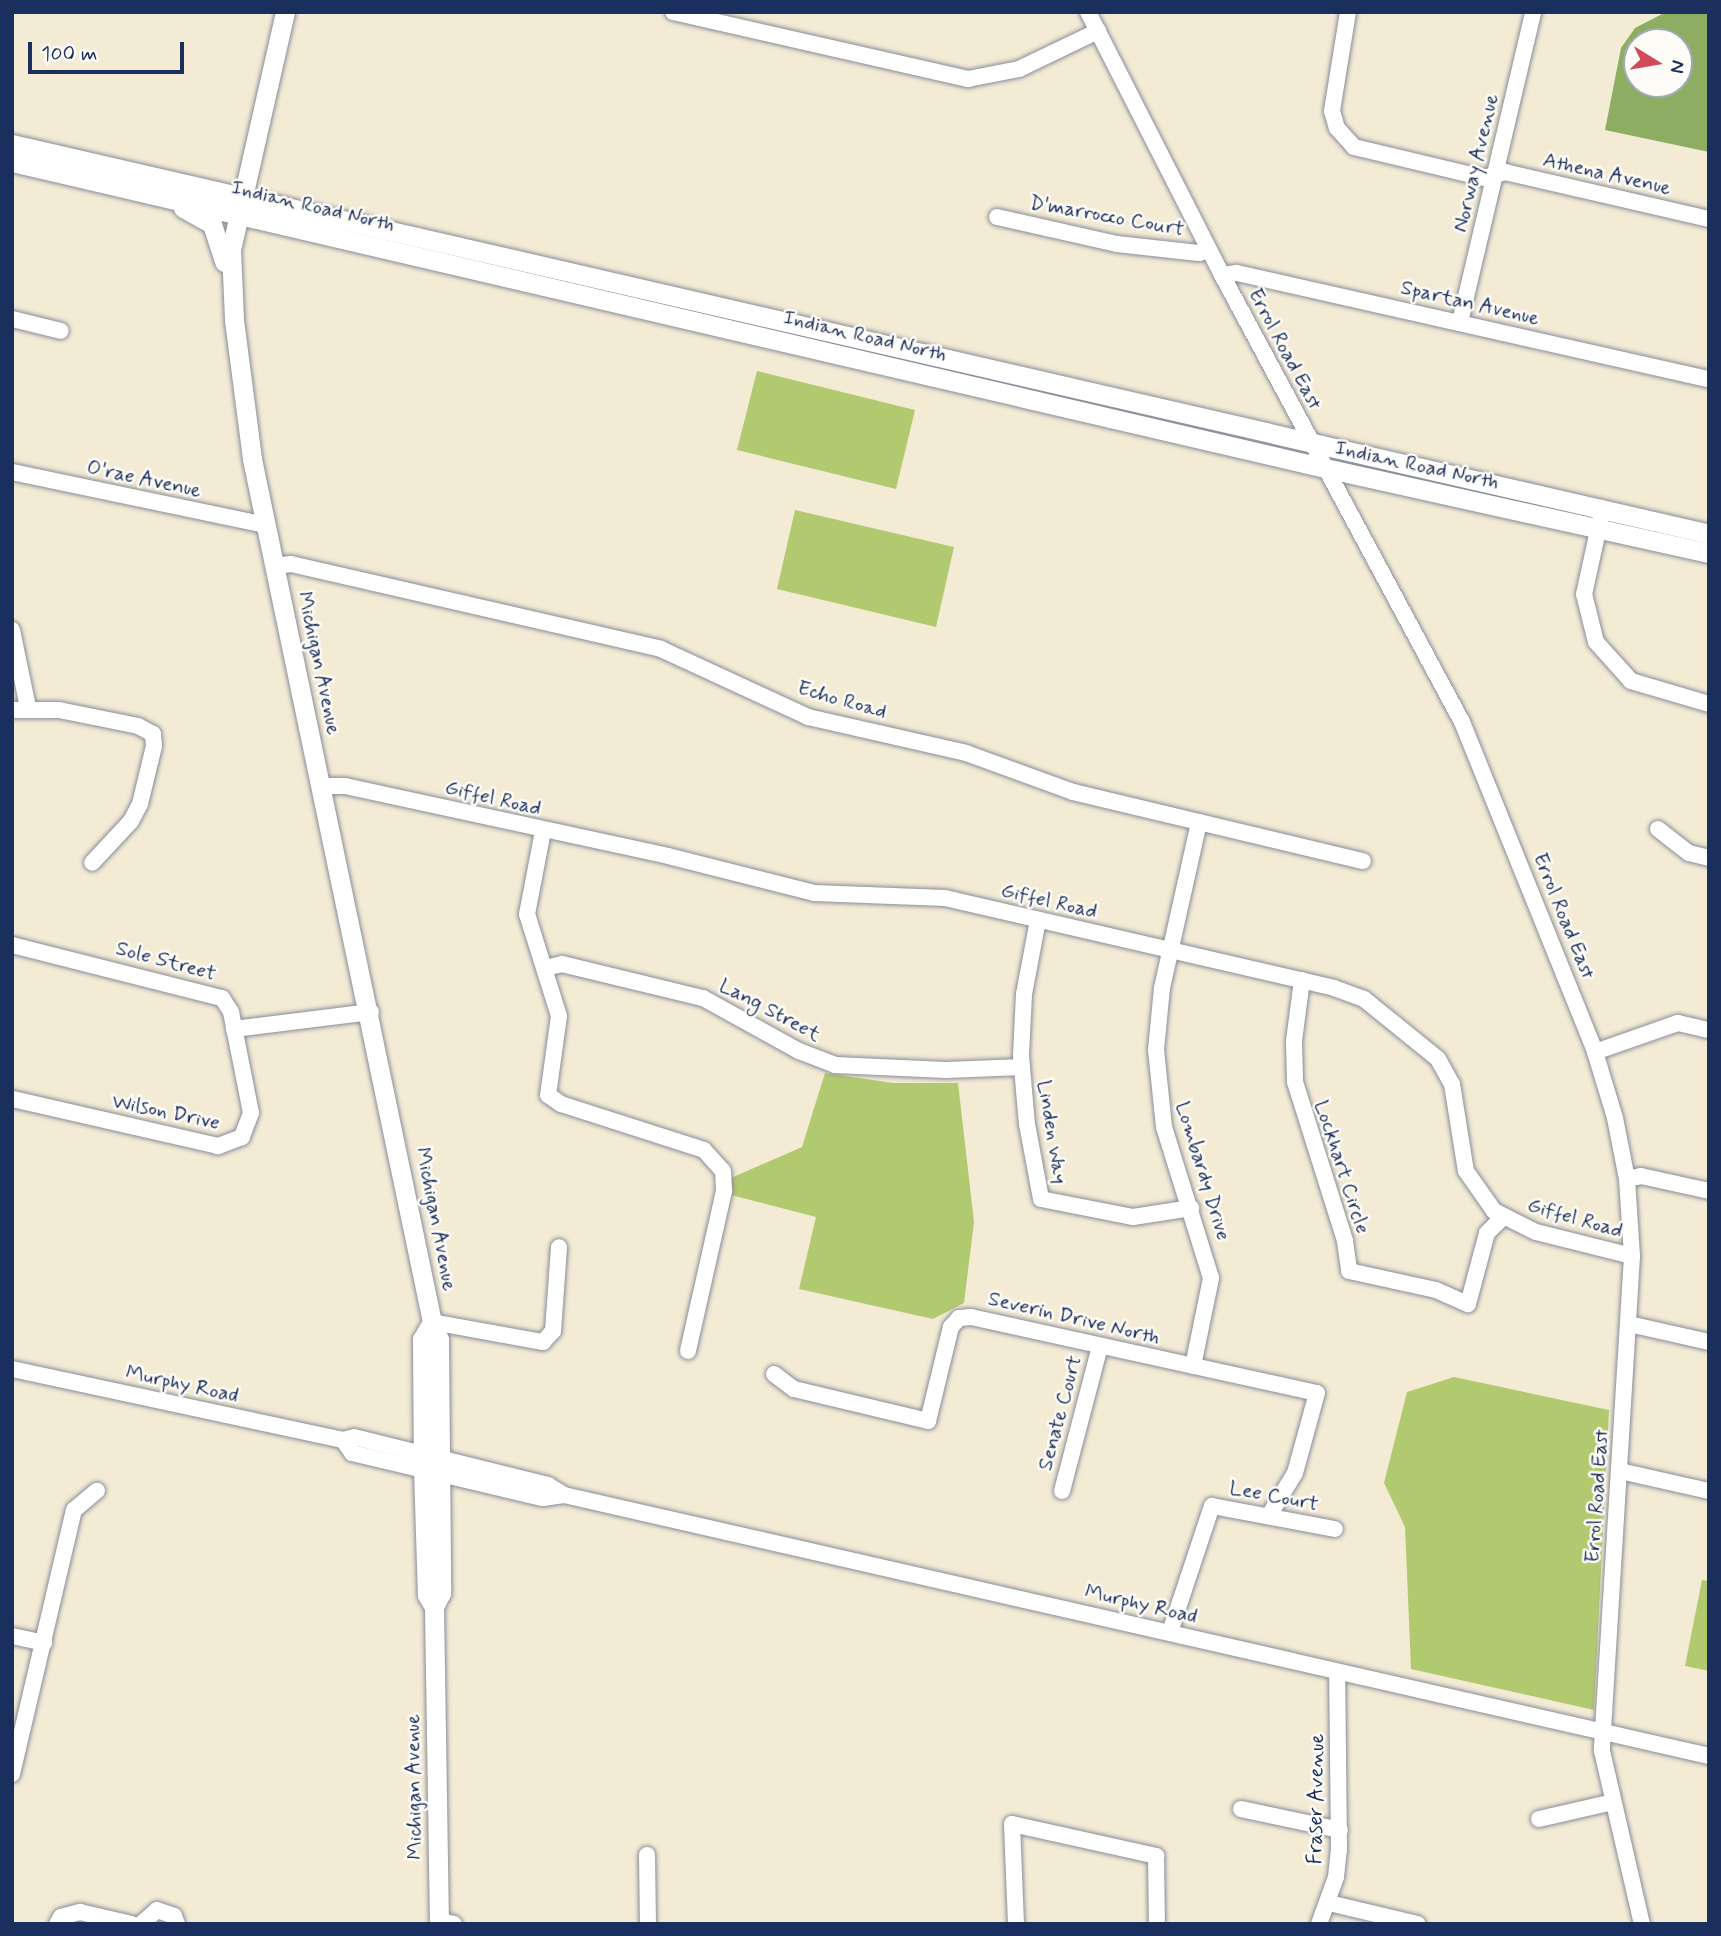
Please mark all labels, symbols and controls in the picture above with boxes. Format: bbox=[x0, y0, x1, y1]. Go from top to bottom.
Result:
scale bar bbox=[32, 28, 187, 72]
north arrow bbox=[1623, 28, 1693, 98]
text: 100 m bbox=[41, 40, 97, 68]
text: N bbox=[1664, 58, 1691, 75]
street label: Norway Avenue bbox=[1448, 92, 1504, 234]
street label: Athena Avenue bbox=[1539, 147, 1675, 201]
street label: Indian Road North bbox=[228, 175, 398, 237]
street label: D'marrocco Court bbox=[1030, 190, 1184, 242]
street label: Spartan Avenue bbox=[1396, 274, 1544, 332]
street label: Errol Road East bbox=[1243, 284, 1327, 414]
street label: Indian Road North bbox=[780, 305, 950, 367]
street label: Indian Road North bbox=[1332, 435, 1502, 495]
street label: O'rae Avenue bbox=[83, 454, 205, 504]
street label: Michigan Avenue bbox=[291, 587, 347, 739]
street label: Echo Road bbox=[795, 676, 889, 724]
street label: Giffel Road bbox=[442, 775, 544, 821]
street label: Errol Road East bbox=[1527, 849, 1601, 983]
street label: Giffel Road bbox=[998, 878, 1100, 924]
street label: Sole Street bbox=[114, 936, 218, 986]
street label: Lang Street bbox=[715, 973, 825, 1047]
street label: Linden Way bbox=[1031, 1077, 1073, 1187]
street label: Wilson Drive bbox=[110, 1088, 222, 1136]
street label: Lockhart Circle bbox=[1309, 1097, 1375, 1237]
street label: Lombardy Drive bbox=[1170, 1098, 1236, 1244]
street label: Michigan Avenue bbox=[409, 1142, 463, 1296]
street label: Giffel Road bbox=[1524, 1192, 1626, 1244]
street label: Severin Drive North bbox=[987, 1286, 1161, 1350]
street label: Senate Court bbox=[1033, 1353, 1087, 1473]
street label: Murphy Road bbox=[124, 1360, 240, 1408]
street label: Errol Road East bbox=[1580, 1429, 1614, 1563]
street label: Lee Court bbox=[1228, 1475, 1320, 1517]
street label: Murphy Road bbox=[1083, 1579, 1199, 1629]
street label: Michigan Avenue bbox=[400, 1711, 428, 1863]
street label: Fraser Avenue bbox=[1302, 1734, 1330, 1864]

